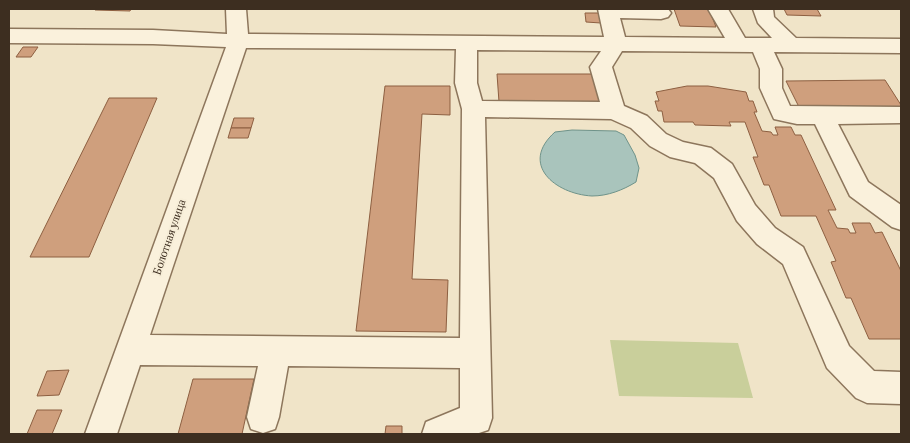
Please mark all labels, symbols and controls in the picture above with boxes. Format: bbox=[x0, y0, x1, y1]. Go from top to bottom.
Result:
street label: Болотная улица bbox=[150, 197, 189, 277]

